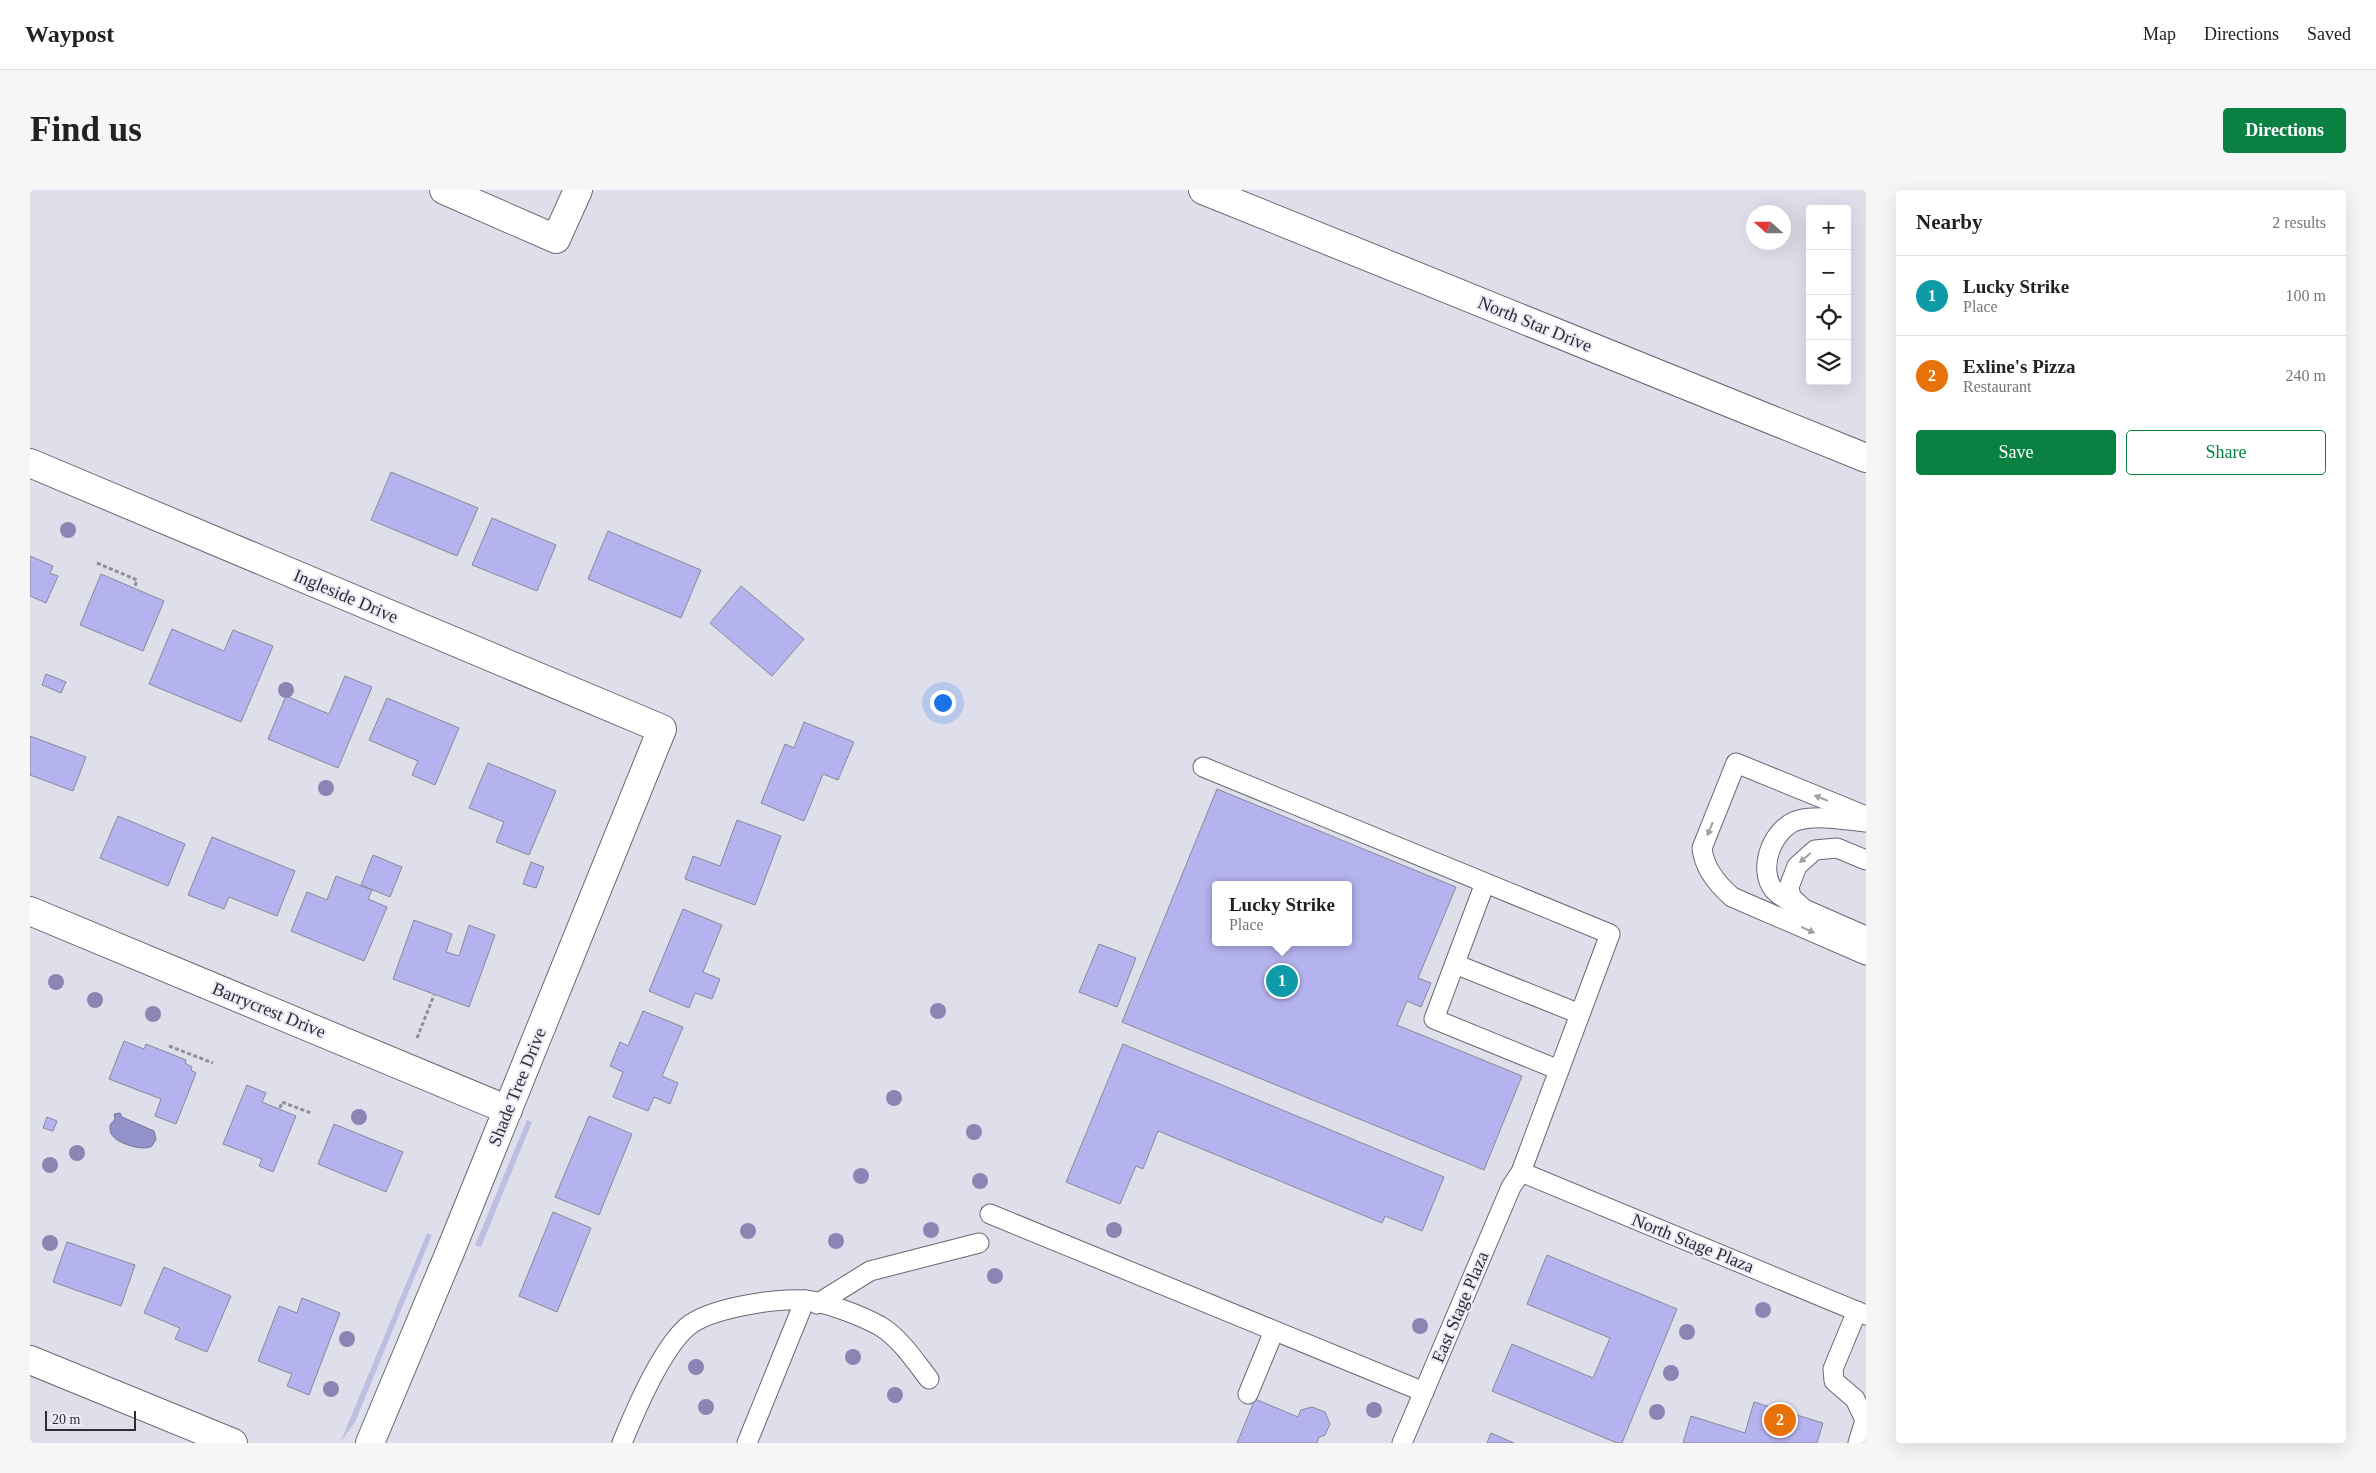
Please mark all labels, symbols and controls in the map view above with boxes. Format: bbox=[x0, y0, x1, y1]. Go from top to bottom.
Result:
text: Waypost bbox=[25, 21, 114, 47]
text: Map bbox=[2143, 24, 2176, 44]
text: Directions bbox=[2204, 24, 2279, 44]
text: Saved bbox=[2307, 24, 2351, 44]
button: Directions bbox=[2223, 108, 2346, 153]
text: Find us bbox=[30, 110, 142, 149]
north arrow bbox=[1746, 205, 1791, 250]
map controls bbox=[1806, 205, 1851, 385]
button: + bbox=[1806, 205, 1851, 250]
text: Nearby bbox=[1916, 210, 1983, 234]
text: 2 results bbox=[2272, 214, 2326, 231]
button: − bbox=[1806, 250, 1851, 295]
text: Lucky Strike bbox=[1963, 276, 2069, 297]
text: 1 bbox=[1928, 287, 1936, 304]
text: 100 m bbox=[2286, 287, 2326, 304]
street label: North Star Drive bbox=[1475, 292, 1595, 356]
button: locate bbox=[1806, 295, 1851, 340]
text: Place bbox=[1963, 298, 1998, 315]
button: layers bbox=[1806, 340, 1851, 385]
text: Exline's Pizza bbox=[1963, 356, 2075, 377]
text: 2 bbox=[1928, 367, 1936, 384]
text: 240 m bbox=[2286, 367, 2326, 384]
text: Restaurant bbox=[1963, 378, 2031, 395]
button: Save bbox=[1916, 430, 2116, 475]
button: Share bbox=[2126, 430, 2326, 475]
street label: Ingleside Drive bbox=[291, 565, 401, 627]
your location bbox=[930, 690, 956, 716]
one-way arrow bbox=[1813, 794, 1828, 802]
one-way arrow bbox=[1706, 822, 1714, 837]
one-way arrow bbox=[1800, 852, 1812, 864]
popup bbox=[1212, 881, 1352, 946]
text: Lucky Strike bbox=[1229, 894, 1335, 915]
text: Place bbox=[1229, 916, 1264, 933]
one-way arrow bbox=[1801, 927, 1815, 935]
pin: 1 bbox=[1266, 962, 1298, 1000]
street label: Barrycrest Drive bbox=[209, 978, 329, 1042]
street label: Shade Tree Drive bbox=[484, 1025, 550, 1149]
street label: North Stage Plaza bbox=[1629, 1209, 1757, 1277]
street label: East Stage Plaza bbox=[1428, 1248, 1492, 1366]
pin: 2 bbox=[1764, 1401, 1796, 1439]
scale bar bbox=[45, 1408, 136, 1431]
text: 20 m bbox=[52, 1412, 80, 1427]

